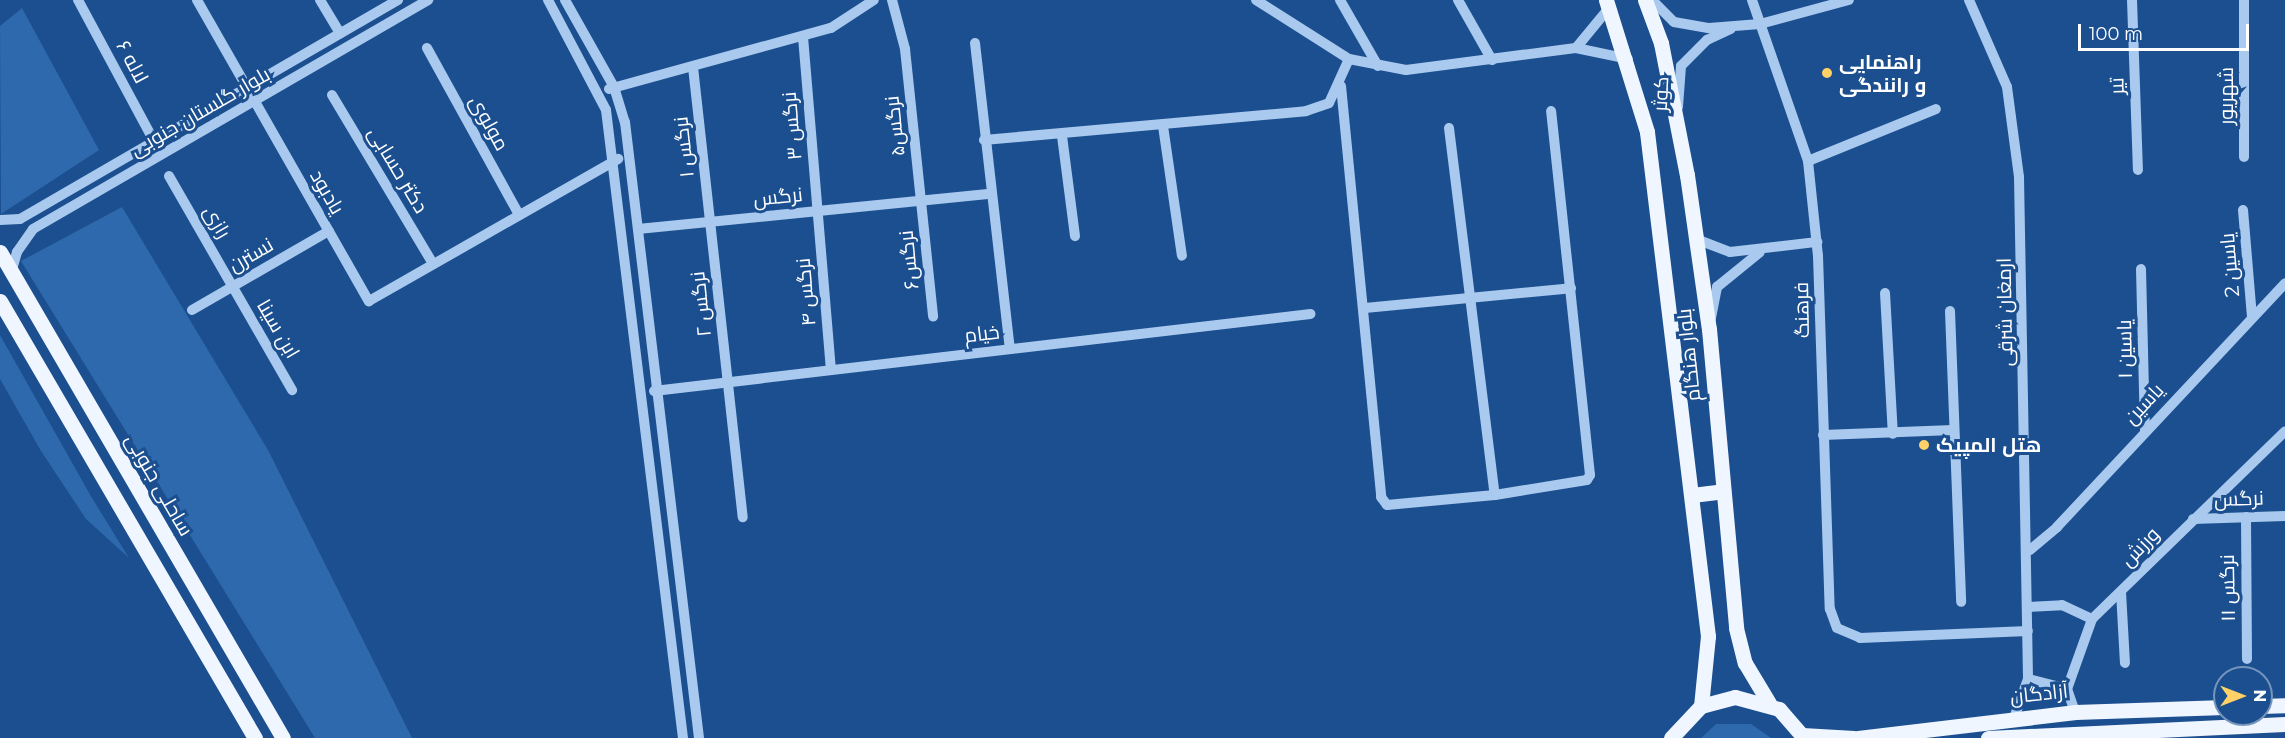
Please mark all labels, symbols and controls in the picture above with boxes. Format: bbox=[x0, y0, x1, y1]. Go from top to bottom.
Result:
scale bar bbox=[2081, 12, 2252, 50]
text: 100 m bbox=[2089, 23, 2143, 45]
street label: لاله ۶ bbox=[111, 37, 153, 87]
place label: راهنمایی و رانندگی bbox=[1839, 50, 1926, 97]
street label: بلوار گلستان جنوبی bbox=[126, 62, 274, 162]
marker: راهنمایی و رانندگی bbox=[1820, 66, 1834, 80]
street label: شهریور bbox=[2214, 67, 2238, 125]
street label: کوثر bbox=[1648, 76, 1674, 112]
street label: تیر bbox=[2105, 77, 2129, 95]
street label: مولوی bbox=[464, 91, 514, 155]
street label: نرگس ۳ bbox=[777, 91, 807, 161]
street label: نرگس۵ bbox=[880, 95, 910, 157]
street label: نرگس ۱ bbox=[669, 115, 699, 179]
street label: دکتر حسابی bbox=[363, 122, 433, 218]
street label: یادبود bbox=[305, 165, 349, 219]
street label: نرگس bbox=[752, 182, 804, 212]
street label: رازی bbox=[198, 201, 236, 243]
street label: نرگس۶ bbox=[894, 229, 924, 291]
street label: یاسین 2 bbox=[2215, 232, 2245, 298]
street label: نسترن bbox=[224, 233, 278, 277]
street label: نرگس ۴ bbox=[791, 257, 821, 327]
street label: ارمغان شرقی bbox=[1992, 257, 2018, 367]
street label: نرگس ۲ bbox=[686, 270, 716, 338]
street label: فرهنگ bbox=[1790, 282, 1814, 338]
street label: ابن سینا bbox=[252, 295, 304, 363]
street label: بلوار هنگام bbox=[1672, 307, 1706, 403]
street label: یاسین ۱ bbox=[2112, 319, 2138, 379]
street label: خیام bbox=[963, 320, 1001, 348]
street label: یاسین bbox=[2119, 378, 2169, 430]
street label: ساحلی جنوبی bbox=[120, 430, 198, 540]
place label: هتل المپیک bbox=[1936, 433, 2041, 457]
marker: هتل المپیک bbox=[1917, 438, 1931, 452]
street label: نرگس bbox=[2214, 486, 2264, 512]
street label: ورزش bbox=[2116, 522, 2164, 572]
street label: نرگس ۱۱ bbox=[2215, 554, 2241, 622]
north arrow bbox=[2213, 666, 2273, 726]
street label: آزادگان bbox=[2009, 679, 2069, 709]
text: N bbox=[2250, 690, 2269, 702]

